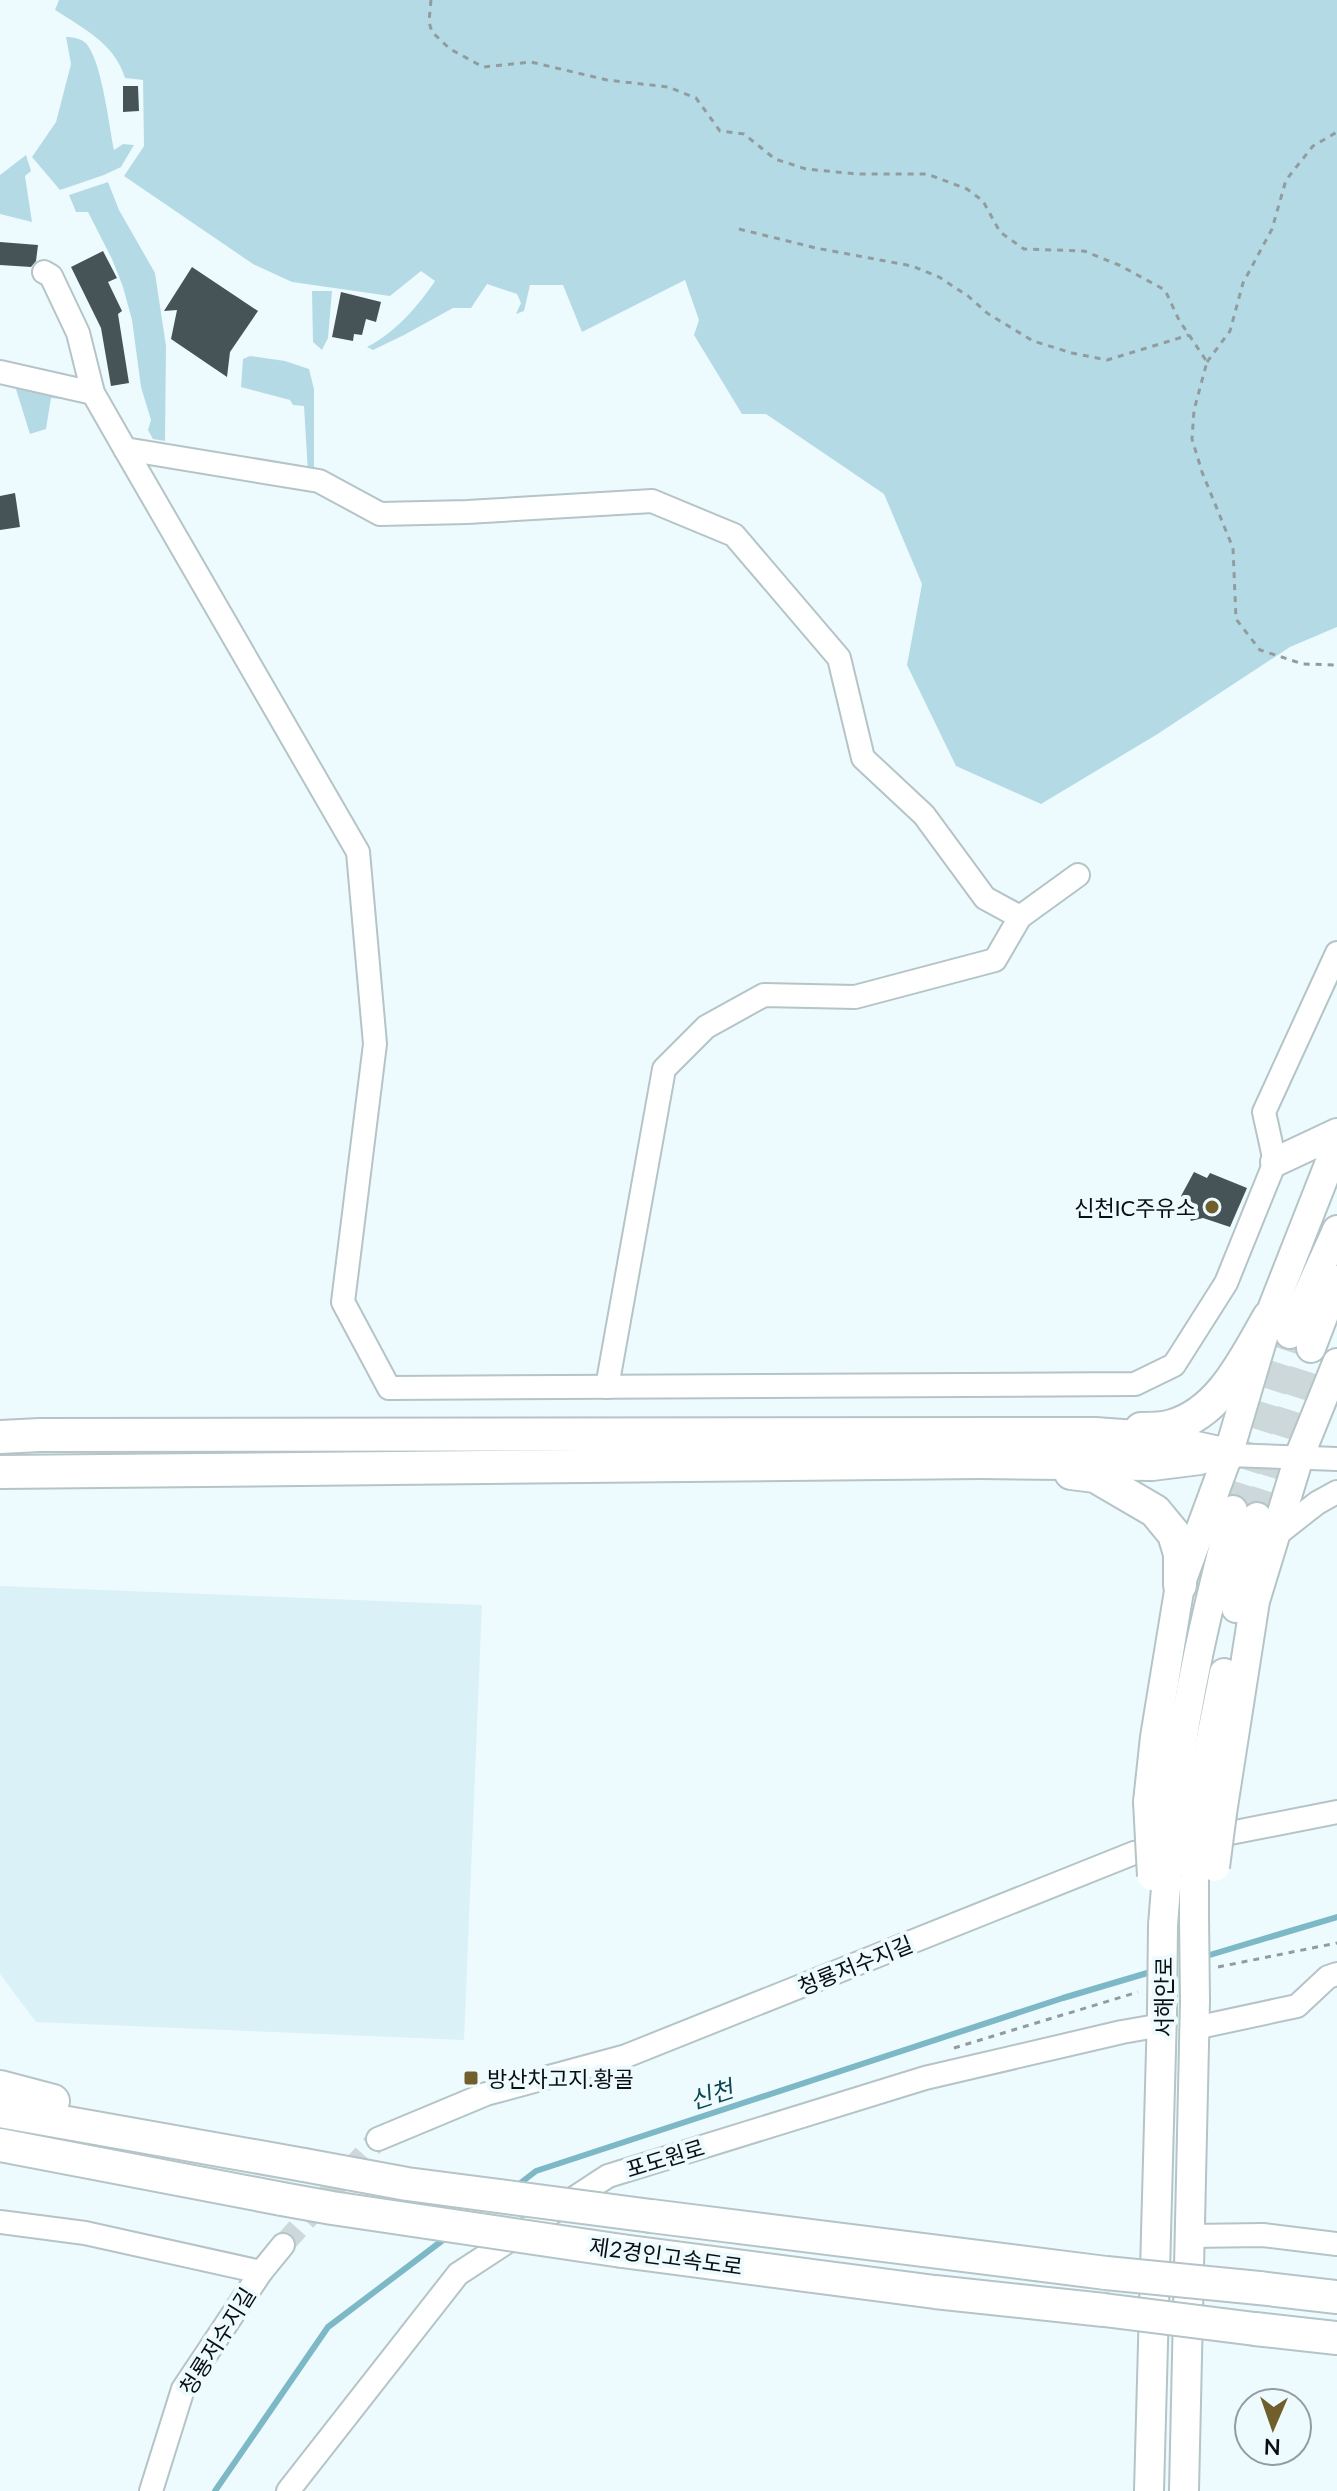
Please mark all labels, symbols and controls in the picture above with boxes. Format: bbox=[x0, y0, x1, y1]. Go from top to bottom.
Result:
place label: 신천IC주유소 bbox=[1074, 1194, 1196, 1221]
marker: 신천IC주유소 bbox=[1203, 1198, 1221, 1216]
street label: 청룡저수지길 bbox=[794, 1930, 916, 2000]
street label: 서해안로 bbox=[1150, 1957, 1177, 2037]
place label: 방산차고지.황골 bbox=[487, 2065, 634, 2092]
marker: 방산차고지.황골 bbox=[462, 2069, 480, 2087]
water label: 신천 bbox=[686, 2072, 739, 2115]
street label: 포도원로 bbox=[622, 2133, 708, 2183]
street label: 제2경인고속도로 bbox=[588, 2232, 744, 2280]
street label: 청룡저수지길 bbox=[173, 2282, 261, 2400]
north arrow bbox=[1233, 2387, 1313, 2467]
text: N bbox=[1263, 2434, 1281, 2461]

